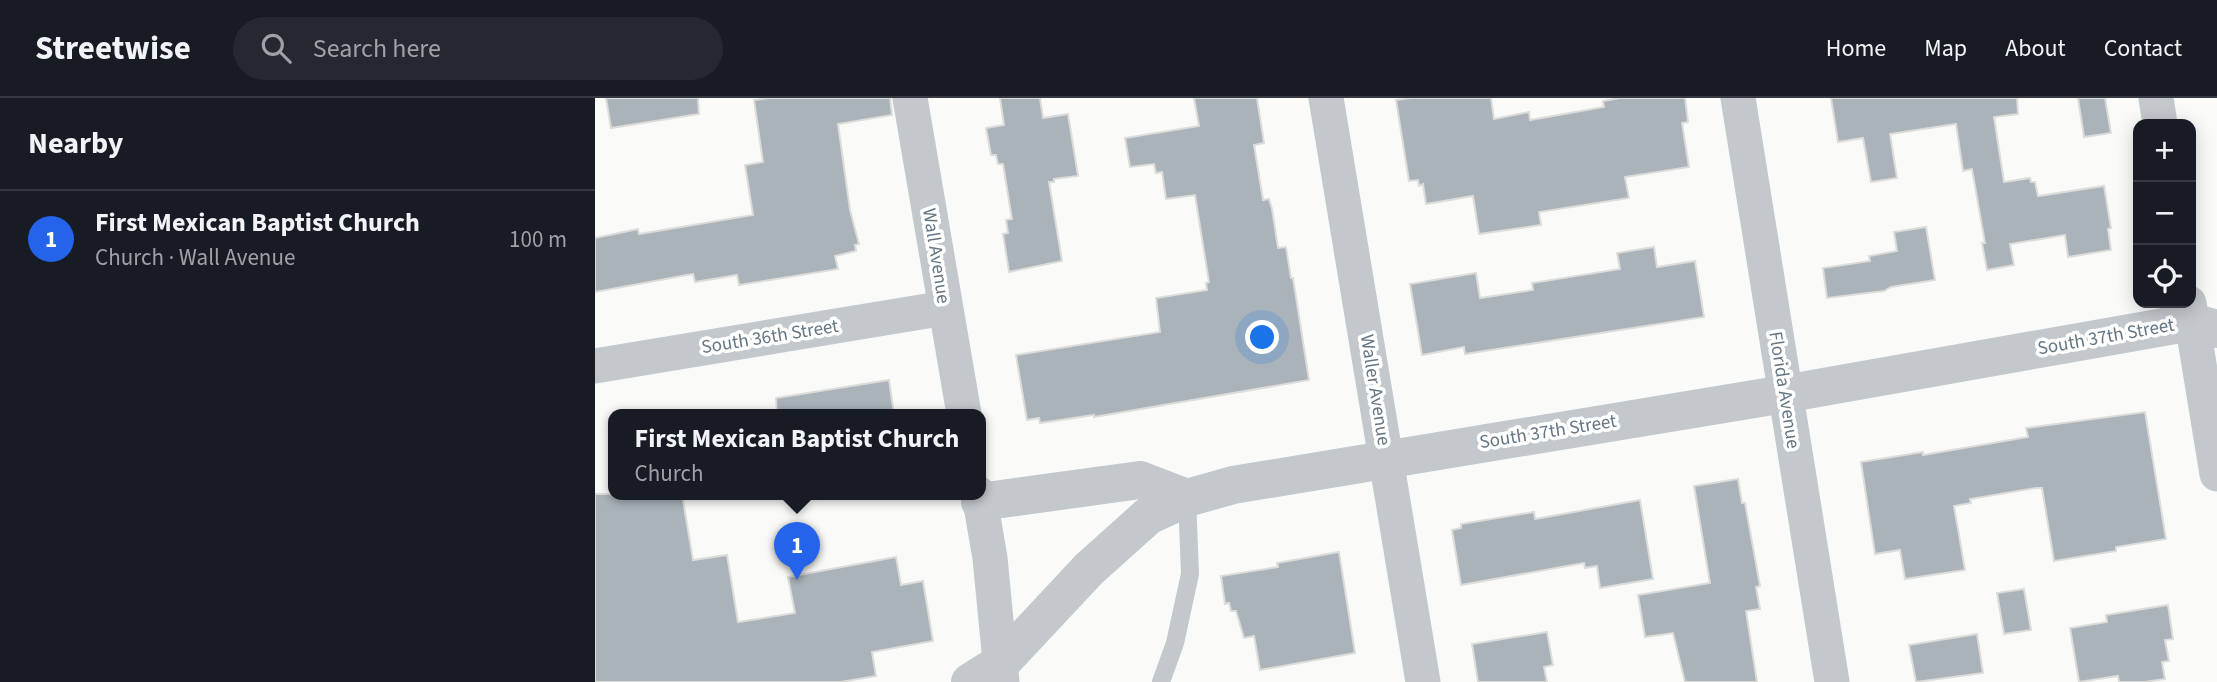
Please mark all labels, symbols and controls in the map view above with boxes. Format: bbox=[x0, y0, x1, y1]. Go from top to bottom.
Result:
search box bbox=[233, 17, 723, 80]
text: Streetwise bbox=[35, 25, 191, 72]
icon: search bbox=[257, 29, 295, 67]
text: Search here bbox=[313, 30, 441, 67]
text: Home bbox=[1826, 31, 1886, 66]
text: Map bbox=[1924, 31, 1967, 66]
text: About bbox=[2005, 31, 2066, 66]
text: Contact bbox=[2104, 31, 2182, 66]
map controls bbox=[2133, 119, 2196, 308]
button: + bbox=[2133, 119, 2196, 182]
text: Nearby bbox=[28, 122, 123, 165]
button: − bbox=[2133, 182, 2196, 245]
text: First Mexican Baptist Church bbox=[95, 204, 420, 241]
street label: Wall Avenue bbox=[915, 206, 957, 306]
text: 1 bbox=[45, 223, 57, 256]
text: 100 m bbox=[509, 223, 567, 256]
text: Church · Wall Avenue bbox=[95, 241, 295, 274]
button: locate bbox=[2133, 245, 2196, 308]
street label: South 37th Street bbox=[2036, 312, 2177, 362]
street label: South 36th Street bbox=[700, 313, 841, 361]
your location bbox=[1245, 320, 1279, 354]
street label: Florida Avenue bbox=[1761, 329, 1807, 451]
street label: Waller Avenue bbox=[1353, 332, 1397, 448]
street label: South 37th Street bbox=[1478, 408, 1619, 456]
popup bbox=[608, 409, 986, 500]
text: First Mexican Baptist Church bbox=[635, 420, 959, 457]
text: Church bbox=[635, 457, 703, 490]
pin: 1 bbox=[774, 522, 820, 580]

